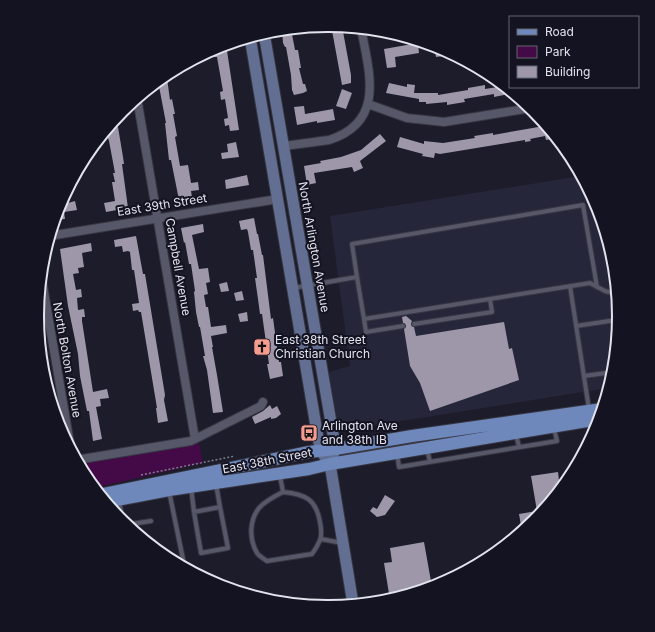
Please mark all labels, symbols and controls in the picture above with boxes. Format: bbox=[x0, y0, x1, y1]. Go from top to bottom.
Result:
legend bbox=[509, 16, 639, 88]
text: Road bbox=[545, 24, 574, 39]
text: Park bbox=[545, 44, 571, 59]
text: Building bbox=[545, 64, 590, 79]
street label: North Arlington Avenue bbox=[296, 181, 333, 313]
street label: East 39th Street bbox=[116, 190, 208, 219]
street label: Campbell Avenue bbox=[163, 217, 194, 317]
street label: North Bolton Avenue bbox=[50, 301, 85, 419]
place label: East 38th Street Christian Church bbox=[275, 332, 370, 361]
church icon: East 38th Street Christian Church bbox=[252, 337, 272, 357]
place label: Arlington Ave and 38th IB bbox=[322, 418, 398, 447]
bus stop icon: Arlington Ave and 38th IB bbox=[299, 423, 319, 443]
street label: East 38th Street bbox=[221, 444, 313, 477]

